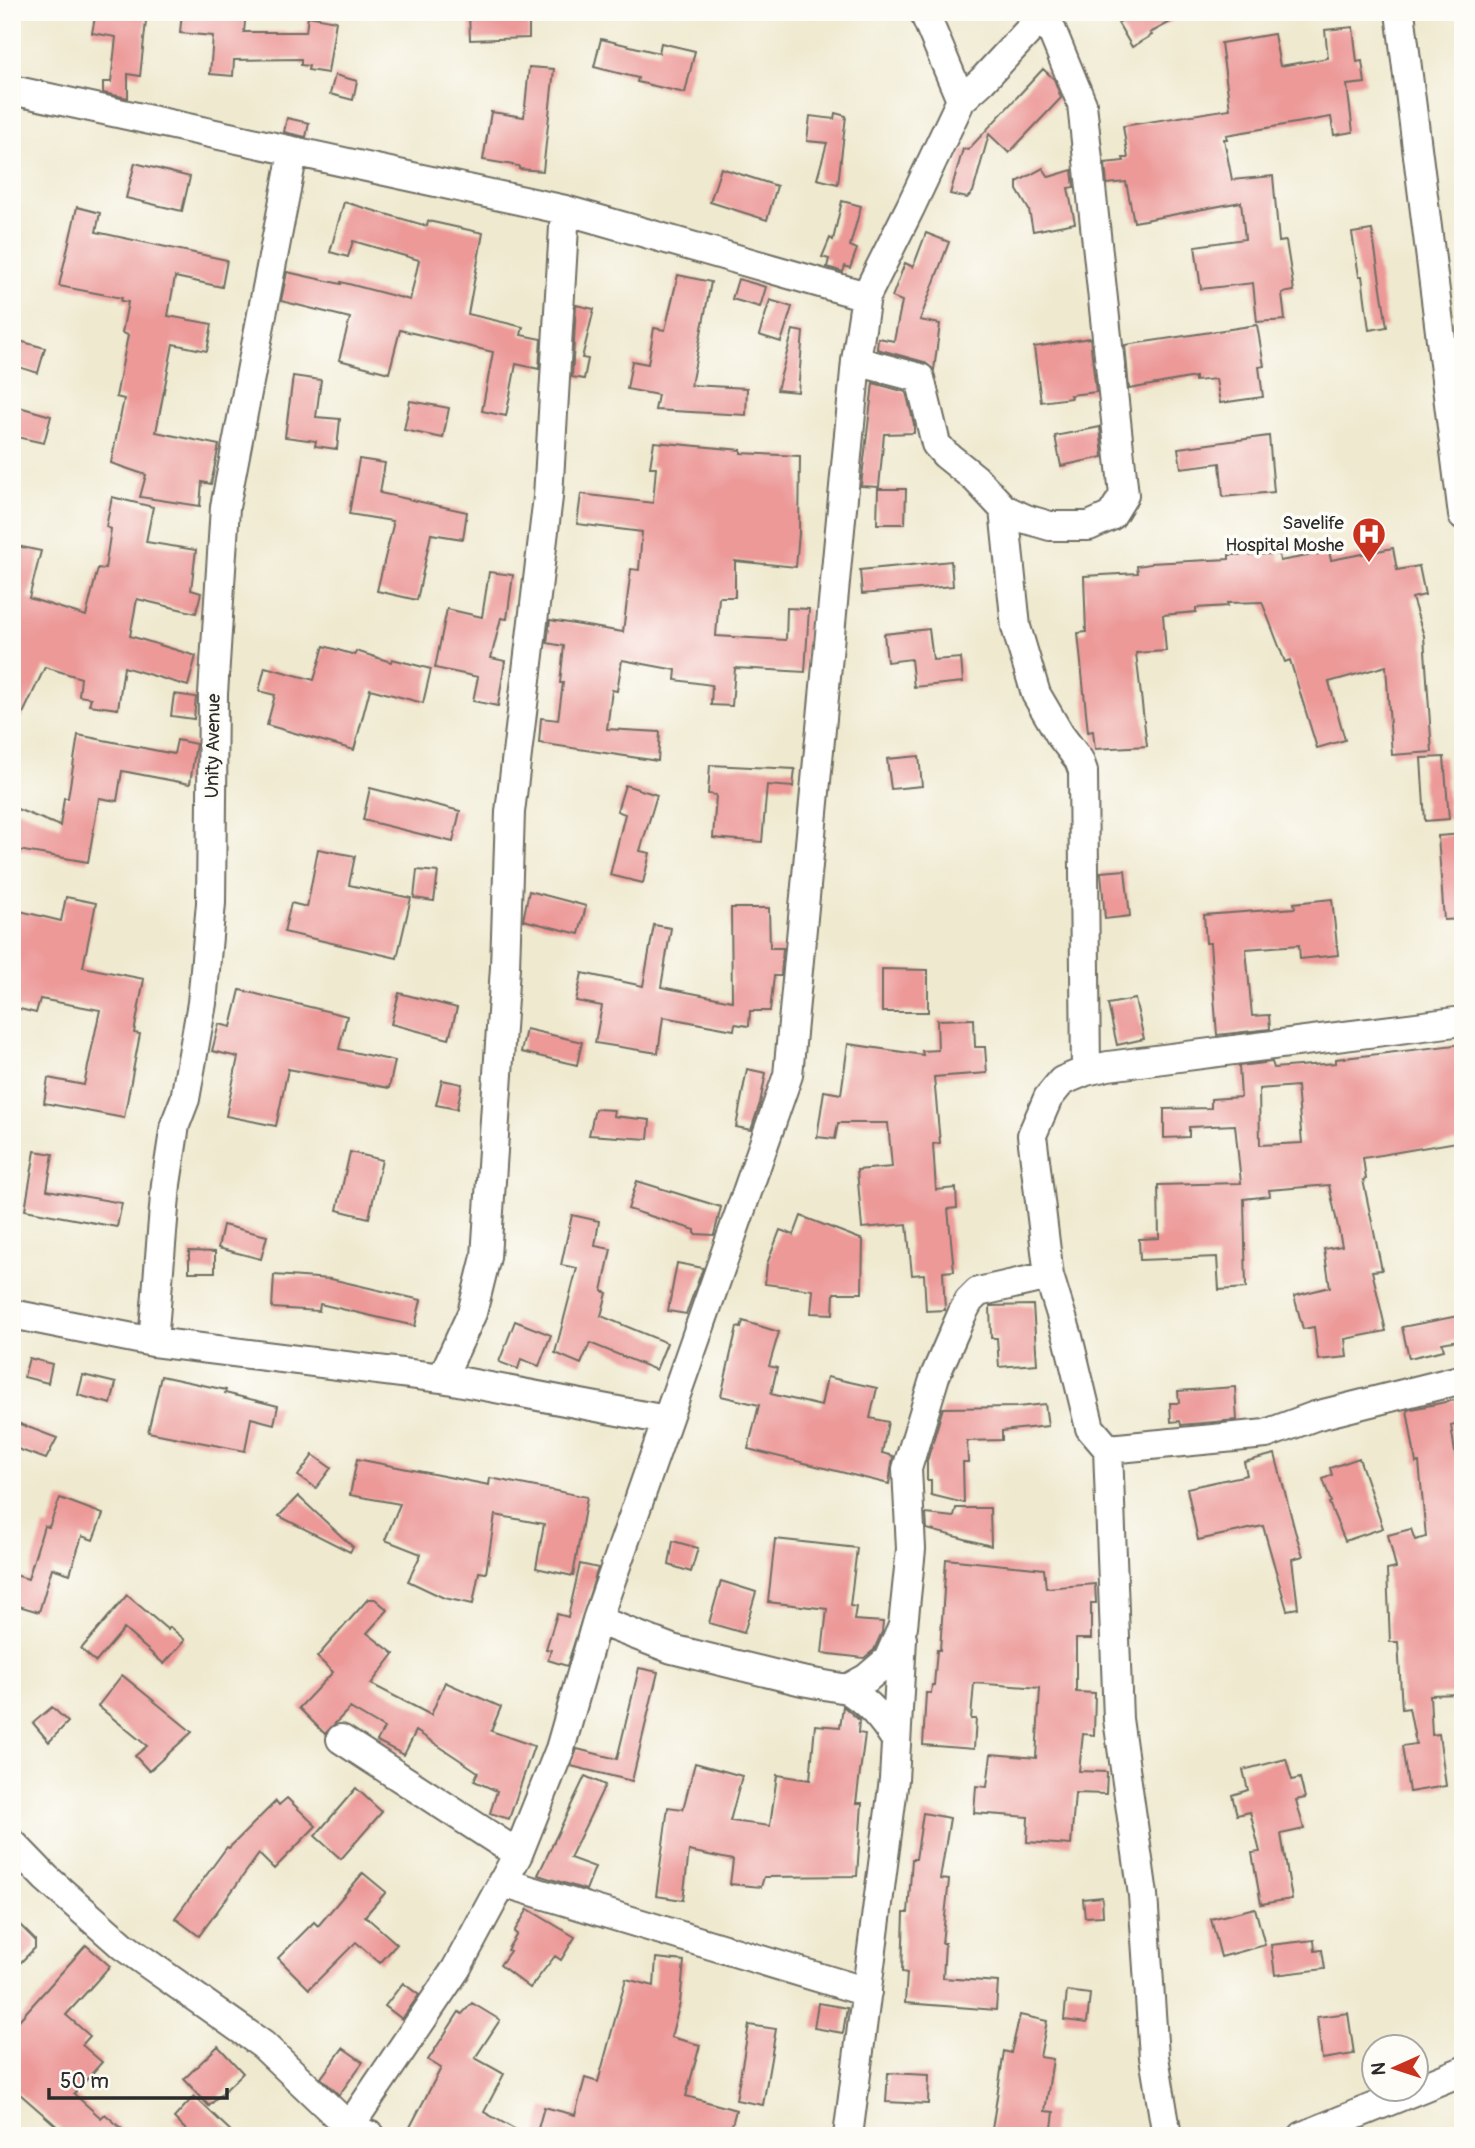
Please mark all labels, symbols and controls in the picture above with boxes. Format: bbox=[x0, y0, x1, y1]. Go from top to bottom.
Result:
place label: Savelife Hospital Moshe bbox=[1225, 511, 1345, 557]
hospital icon: Savelife Hospital Moshe bbox=[1350, 515, 1388, 564]
street label: Unity Avenue bbox=[200, 693, 226, 799]
north arrow bbox=[1360, 2032, 1430, 2102]
scale bar bbox=[49, 2057, 228, 2101]
text: N bbox=[1367, 2062, 1391, 2076]
text: 50 m bbox=[60, 2068, 109, 2095]

